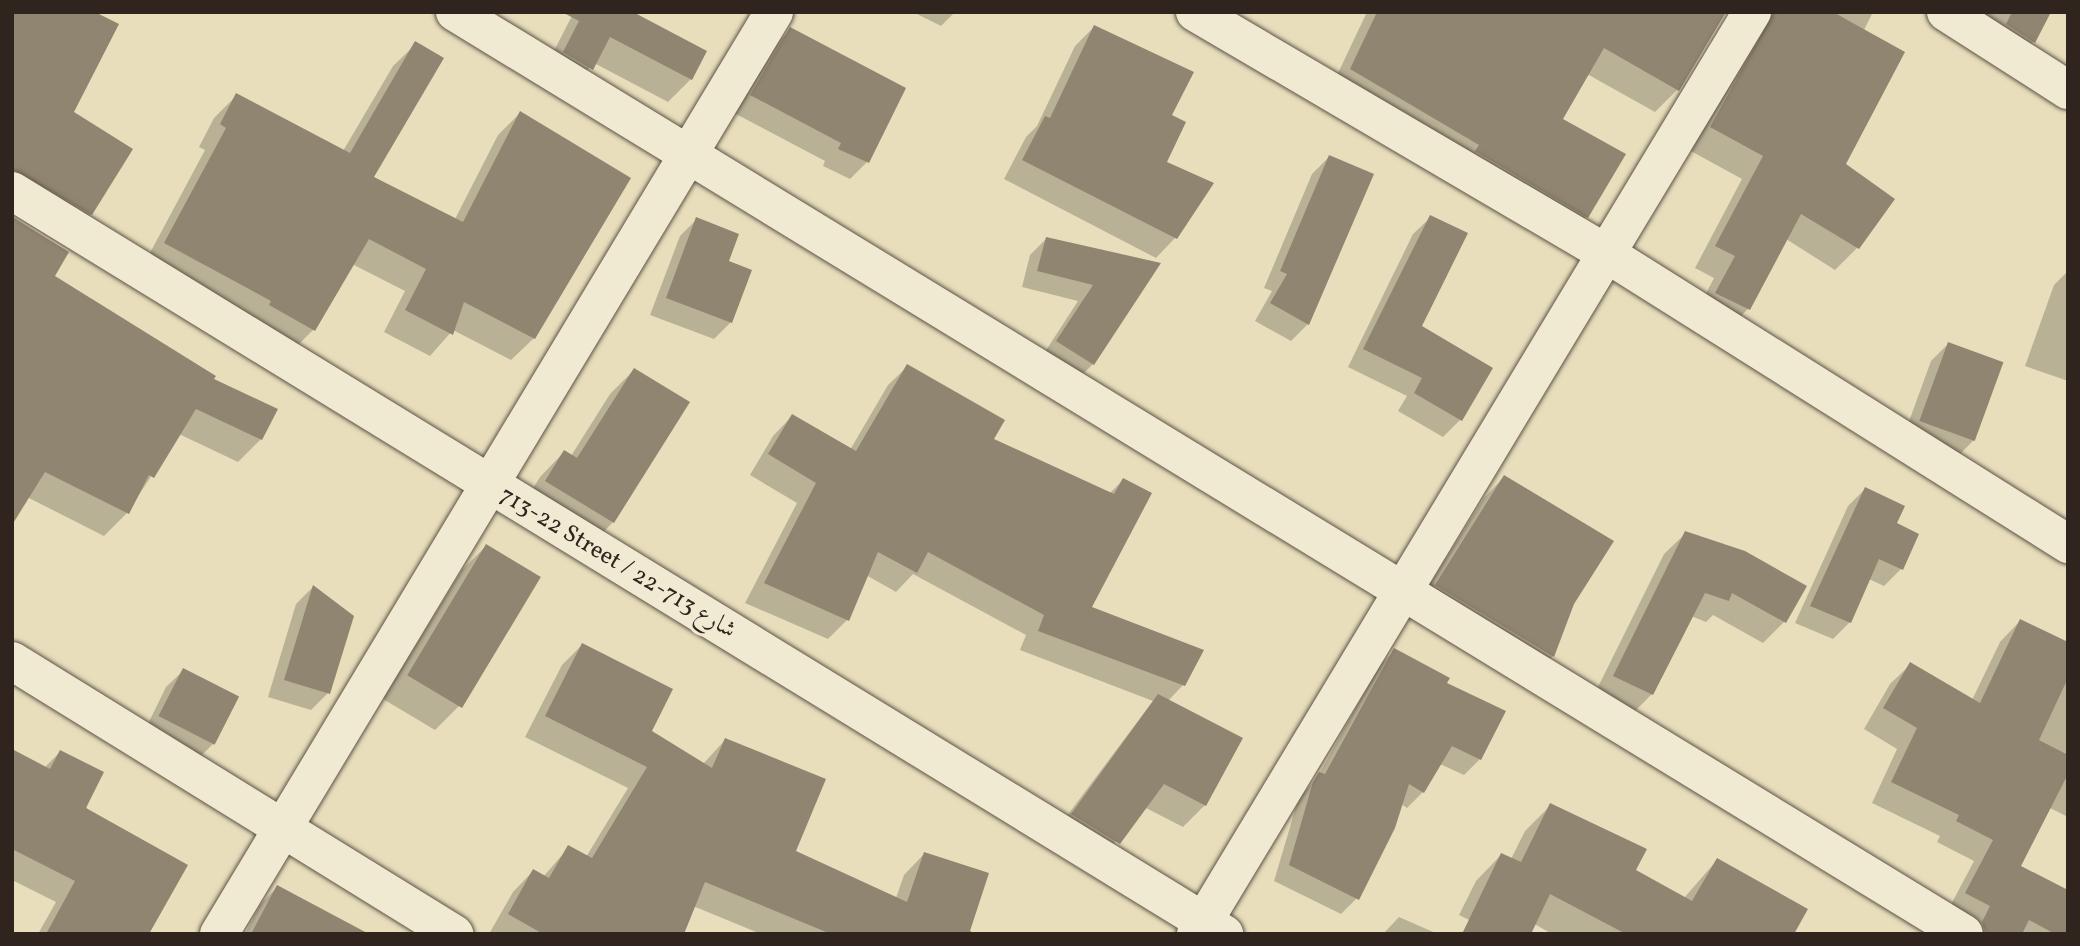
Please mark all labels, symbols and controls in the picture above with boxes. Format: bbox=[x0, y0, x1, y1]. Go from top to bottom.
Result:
street label: 713-22 Street / شارع 713-22 bbox=[494, 482, 740, 646]

